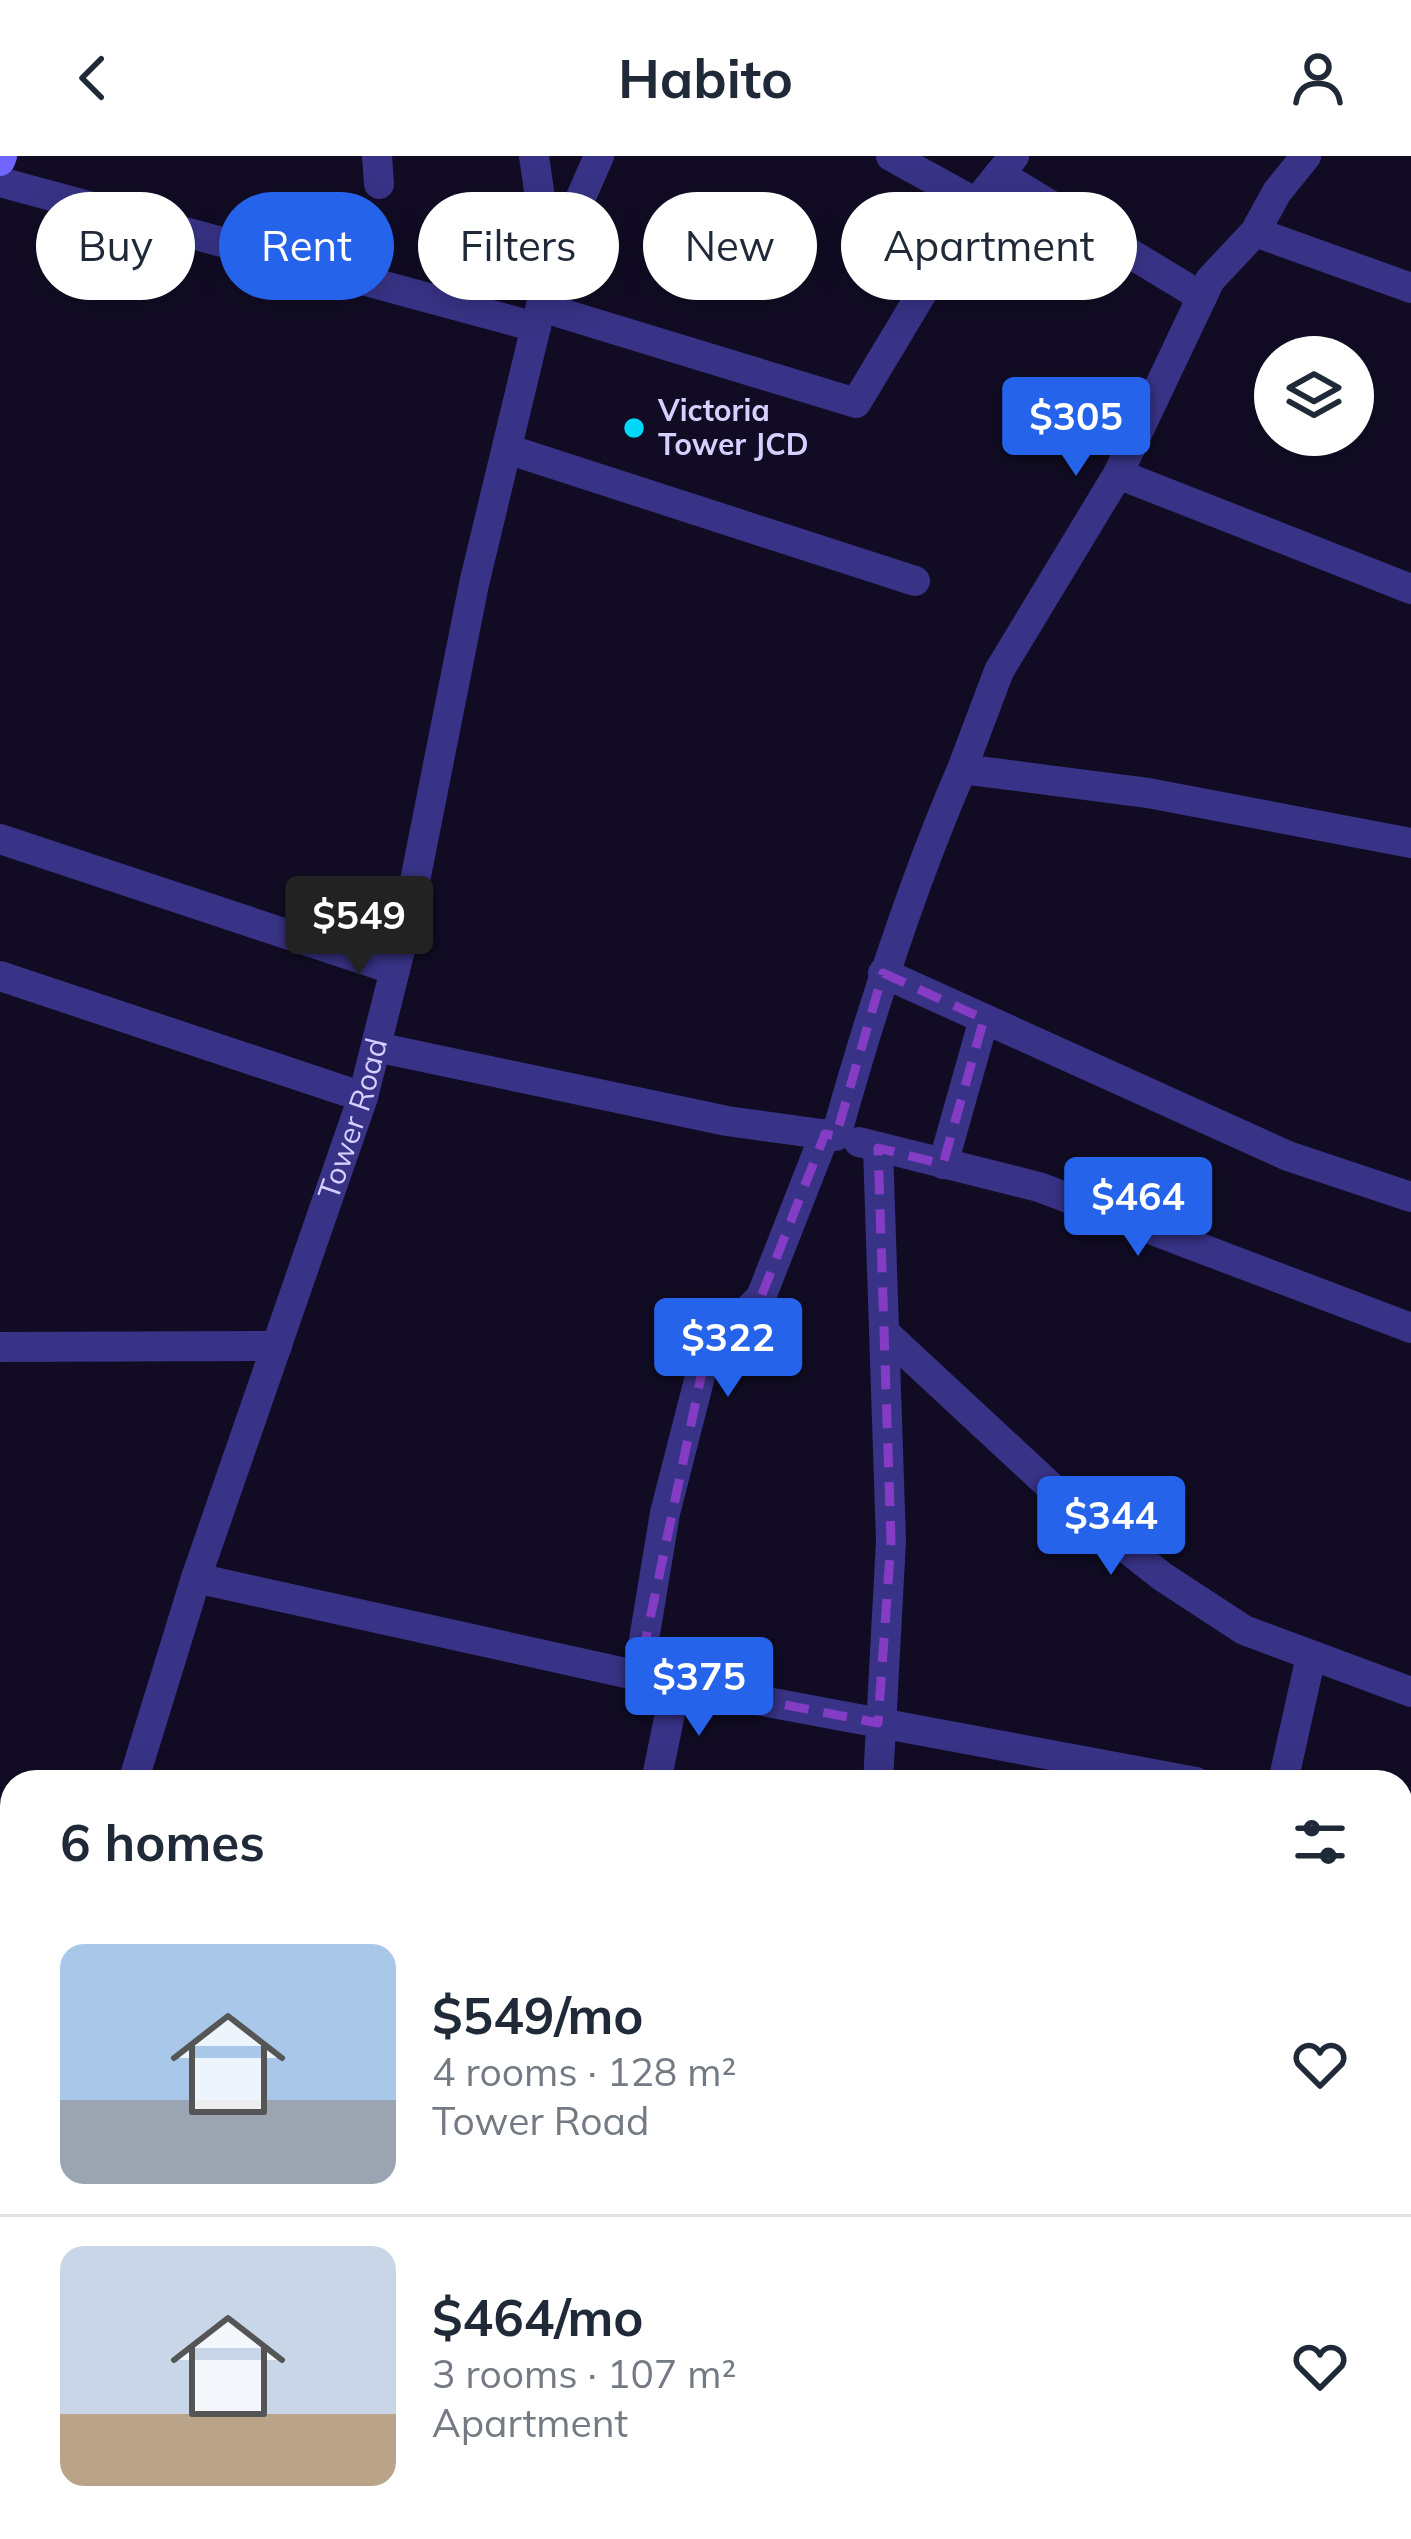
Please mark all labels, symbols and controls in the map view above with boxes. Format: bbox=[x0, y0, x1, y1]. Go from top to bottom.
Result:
text: Habito bbox=[618, 44, 793, 112]
icon: back bbox=[60, 45, 126, 111]
icon: person bbox=[1285, 45, 1351, 111]
chip: Buy bbox=[36, 192, 195, 300]
chip: Rent bbox=[219, 192, 394, 300]
chip: Filters bbox=[418, 192, 619, 300]
chip: New bbox=[643, 192, 817, 300]
chip: Apartment bbox=[841, 192, 1137, 300]
map controls bbox=[1254, 336, 1374, 456]
button: layers bbox=[1254, 336, 1374, 456]
pin: $305 bbox=[1005, 377, 1147, 479]
place label: Victoria Tower JCD bbox=[657, 391, 809, 463]
text: $305 bbox=[1029, 391, 1123, 440]
marker: Victoria Tower JCD bbox=[621, 415, 647, 441]
pin: $549 bbox=[288, 876, 430, 978]
text: $549 bbox=[312, 890, 406, 939]
street label: Tower Road bbox=[309, 1034, 395, 1204]
pin: $464 bbox=[1067, 1157, 1209, 1259]
text: $464 bbox=[1091, 1171, 1185, 1220]
pin: $322 bbox=[657, 1298, 799, 1400]
text: $322 bbox=[681, 1312, 775, 1361]
pin: $344 bbox=[1040, 1476, 1182, 1578]
text: $344 bbox=[1064, 1490, 1158, 1539]
pin: $375 bbox=[628, 1637, 770, 1739]
text: $375 bbox=[652, 1651, 746, 1700]
icon: filters bbox=[1287, 1809, 1353, 1875]
text: 6 homes bbox=[60, 1810, 265, 1874]
text: $549/mo bbox=[432, 1983, 644, 2047]
icon: home bbox=[156, 1992, 300, 2136]
icon: heart bbox=[1287, 2031, 1353, 2097]
text: 4 rooms · 128 m² bbox=[432, 2047, 736, 2096]
text: Tower Road bbox=[432, 2096, 649, 2145]
text: $464/mo bbox=[432, 2285, 644, 2349]
icon: home bbox=[156, 2294, 300, 2438]
icon: heart bbox=[1287, 2333, 1353, 2399]
text: 3 rooms · 107 m² bbox=[432, 2349, 736, 2398]
text: Apartment bbox=[432, 2398, 628, 2447]

